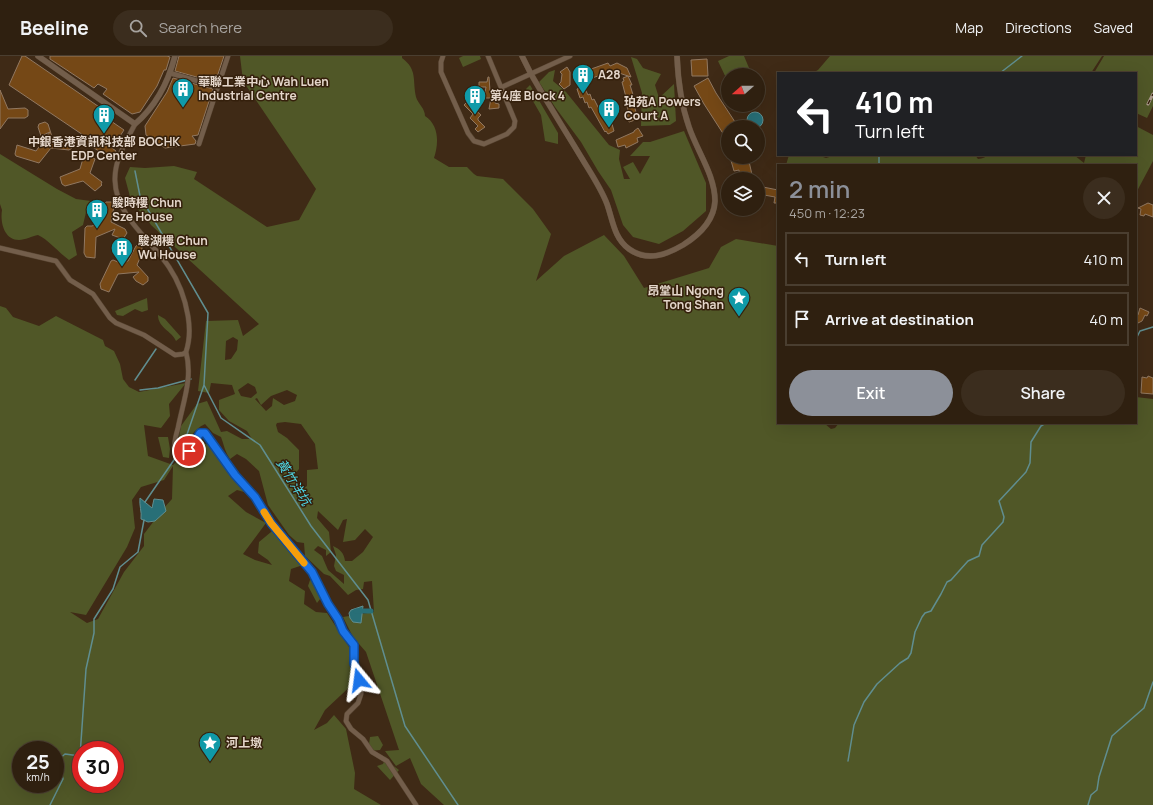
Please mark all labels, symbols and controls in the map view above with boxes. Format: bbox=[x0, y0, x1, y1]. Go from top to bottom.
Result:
search box bbox=[113, 10, 393, 46]
text: Beeline bbox=[20, 15, 89, 41]
icon: search bbox=[127, 17, 149, 39]
text: Search here bbox=[159, 17, 242, 38]
text: Map bbox=[955, 18, 983, 37]
text: Directions bbox=[1005, 18, 1072, 37]
text: Saved bbox=[1094, 18, 1133, 37]
building icon: A28 bbox=[570, 62, 596, 95]
place label: A28 bbox=[598, 66, 621, 83]
north arrow bbox=[721, 68, 765, 112]
map controls bbox=[721, 68, 765, 216]
place label: 華聯工業中心 Wah Luen Industrial Centre bbox=[198, 73, 329, 104]
building icon: 華聯工業中心 Wah Luen Industrial Centre bbox=[170, 76, 196, 109]
building icon: 第4座 Block 4 bbox=[462, 83, 488, 116]
text: 410 m bbox=[855, 83, 934, 121]
place label: 第4座 Block 4 bbox=[490, 87, 565, 104]
icon: left bbox=[789, 88, 841, 140]
place label: 珀苑A Powers Court A bbox=[624, 93, 701, 124]
building icon: 珀苑A Powers Court A bbox=[596, 96, 622, 129]
building icon: 中銀香港資訊科技部 BOCHK EDP Center bbox=[91, 102, 117, 135]
text: Turn left bbox=[855, 119, 925, 143]
button: search bbox=[721, 120, 765, 164]
place label: 中銀香港資訊科技部 BOCHK EDP Center bbox=[28, 133, 180, 164]
button: layers bbox=[721, 172, 765, 216]
text: 2 min bbox=[789, 172, 850, 205]
button: close bbox=[1083, 177, 1125, 219]
place label: 駿時樓 Chun Sze House bbox=[112, 194, 182, 225]
building icon: 駿時樓 Chun Sze House bbox=[84, 197, 110, 230]
text: 450 m · 12:23 bbox=[789, 204, 865, 222]
place label: 駿湖樓 Chun Wu House bbox=[138, 232, 208, 263]
building icon: 駿湖樓 Chun Wu House bbox=[109, 235, 135, 268]
icon: left bbox=[791, 248, 813, 270]
text: Turn left bbox=[825, 249, 887, 270]
text: 410 m bbox=[1083, 249, 1123, 270]
place label: 昂堂山 Ngong Tong Shan bbox=[647, 282, 724, 313]
place icon: 昂堂山 Ngong Tong Shan bbox=[726, 285, 752, 318]
icon: arrive bbox=[791, 308, 813, 330]
text: Arrive at destination bbox=[825, 309, 974, 330]
text: 40 m bbox=[1089, 309, 1123, 330]
button: Exit bbox=[789, 370, 953, 416]
button: Share bbox=[961, 370, 1125, 416]
pin bbox=[172, 434, 206, 468]
icon: arrive bbox=[178, 440, 200, 462]
water label: 黃竹洋坑 bbox=[273, 455, 316, 511]
position arrow bbox=[338, 659, 380, 701]
place icon: 河上墩 bbox=[197, 730, 223, 763]
place label: 河上墩 bbox=[226, 734, 262, 751]
speed limit sign: 30 bbox=[72, 741, 124, 793]
text: 25 bbox=[26, 748, 50, 775]
text: km/h bbox=[26, 770, 50, 784]

